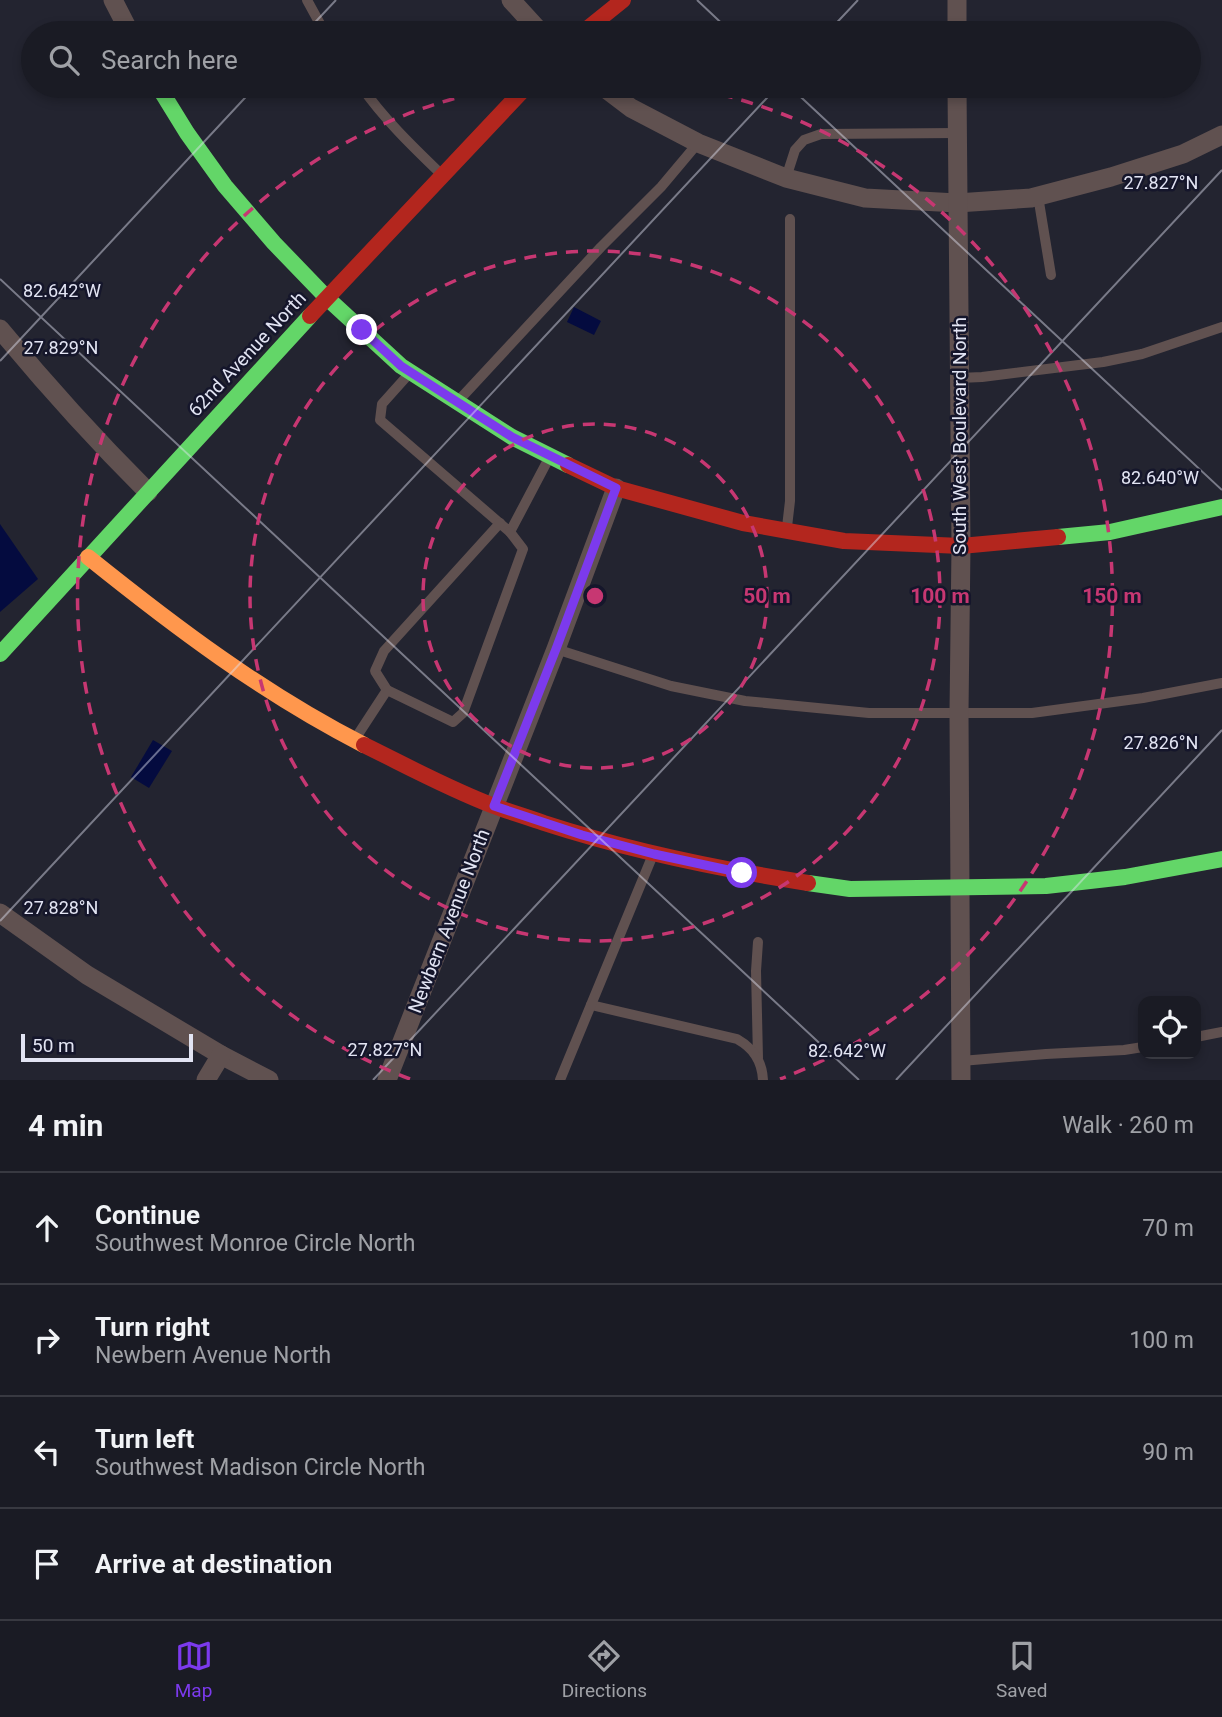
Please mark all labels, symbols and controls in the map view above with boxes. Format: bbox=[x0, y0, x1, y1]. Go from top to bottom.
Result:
search box bbox=[21, 21, 1201, 98]
icon: search bbox=[45, 41, 83, 79]
text: Search here bbox=[101, 45, 238, 75]
text: 27.827°N bbox=[1124, 172, 1198, 193]
text: 82.642°W bbox=[23, 280, 101, 301]
street label: 62nd Avenue North bbox=[183, 287, 311, 421]
route end bbox=[346, 314, 377, 345]
street label: South West Boulevard North bbox=[948, 317, 971, 555]
text: 27.829°N bbox=[24, 337, 98, 358]
text: 82.640°W bbox=[1121, 467, 1199, 488]
centre of rings bbox=[583, 584, 607, 608]
text: 50 m bbox=[743, 584, 791, 608]
text: 100 m bbox=[910, 584, 970, 608]
text: 150 m bbox=[1082, 584, 1142, 608]
text: 27.826°N bbox=[1124, 732, 1198, 753]
street label: Newbern Avenue North bbox=[403, 826, 495, 1016]
route start bbox=[726, 857, 757, 888]
text: 27.828°N bbox=[24, 897, 98, 918]
map controls bbox=[1138, 996, 1201, 1059]
button: locate bbox=[1138, 996, 1201, 1059]
scale bar bbox=[21, 1031, 192, 1063]
text: 50 m bbox=[32, 1034, 75, 1057]
text: 27.827°N bbox=[348, 1039, 422, 1060]
text: 82.642°W bbox=[808, 1040, 886, 1061]
text: 4 min bbox=[28, 1108, 103, 1143]
text: Walk · 260 m bbox=[1062, 1112, 1194, 1139]
text: Continue bbox=[95, 1200, 200, 1230]
icon: ahead bbox=[28, 1209, 66, 1247]
text: 70 m bbox=[1142, 1215, 1194, 1242]
text: Southwest Monroe Circle North bbox=[95, 1230, 415, 1257]
text: Turn right bbox=[95, 1312, 210, 1342]
icon: right bbox=[28, 1321, 66, 1359]
text: 100 m bbox=[1129, 1327, 1194, 1354]
text: Newbern Avenue North bbox=[95, 1342, 331, 1369]
text: Turn left bbox=[95, 1424, 194, 1454]
icon: left bbox=[28, 1433, 66, 1471]
text: 90 m bbox=[1142, 1439, 1194, 1466]
text: Southwest Madison Circle North bbox=[95, 1454, 426, 1481]
icon: arrive bbox=[28, 1545, 66, 1583]
text: Arrive at destination bbox=[95, 1549, 332, 1579]
tab: Map bbox=[175, 1637, 213, 1702]
tab: Directions bbox=[562, 1637, 647, 1702]
tab: Saved bbox=[996, 1637, 1047, 1702]

